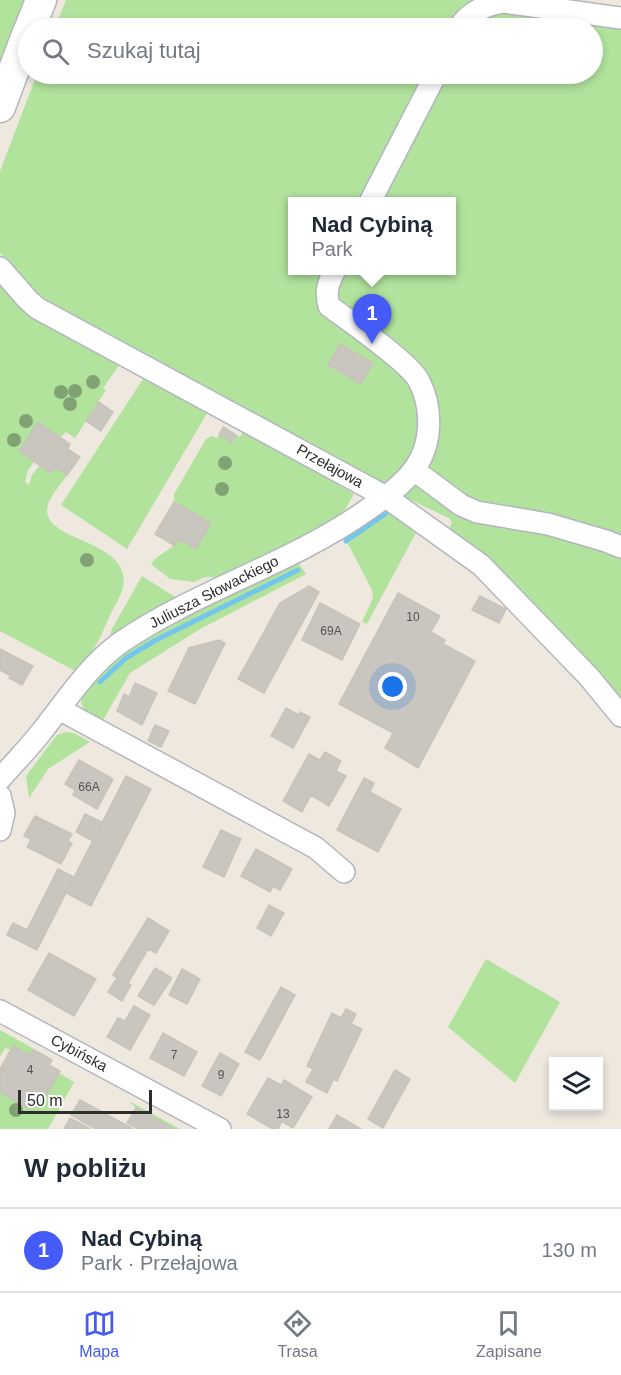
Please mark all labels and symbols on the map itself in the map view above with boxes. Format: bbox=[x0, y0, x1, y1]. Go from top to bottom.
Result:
pin: 1 bbox=[352, 294, 392, 344]
street label: Przełajowa bbox=[294, 440, 367, 491]
street label: Juliusza Słowackiego bbox=[146, 552, 281, 631]
house number: 10 bbox=[406, 610, 420, 624]
house number: 69A bbox=[320, 624, 342, 638]
your location bbox=[378, 672, 407, 701]
house number: 66A bbox=[78, 780, 100, 794]
street label: Cybińska bbox=[48, 1031, 111, 1075]
house number: 7 bbox=[171, 1048, 178, 1062]
house number: 4 bbox=[27, 1063, 34, 1077]
house number: 9 bbox=[218, 1068, 225, 1082]
scale bar bbox=[18, 1087, 152, 1114]
house number: 13 bbox=[276, 1107, 290, 1121]

